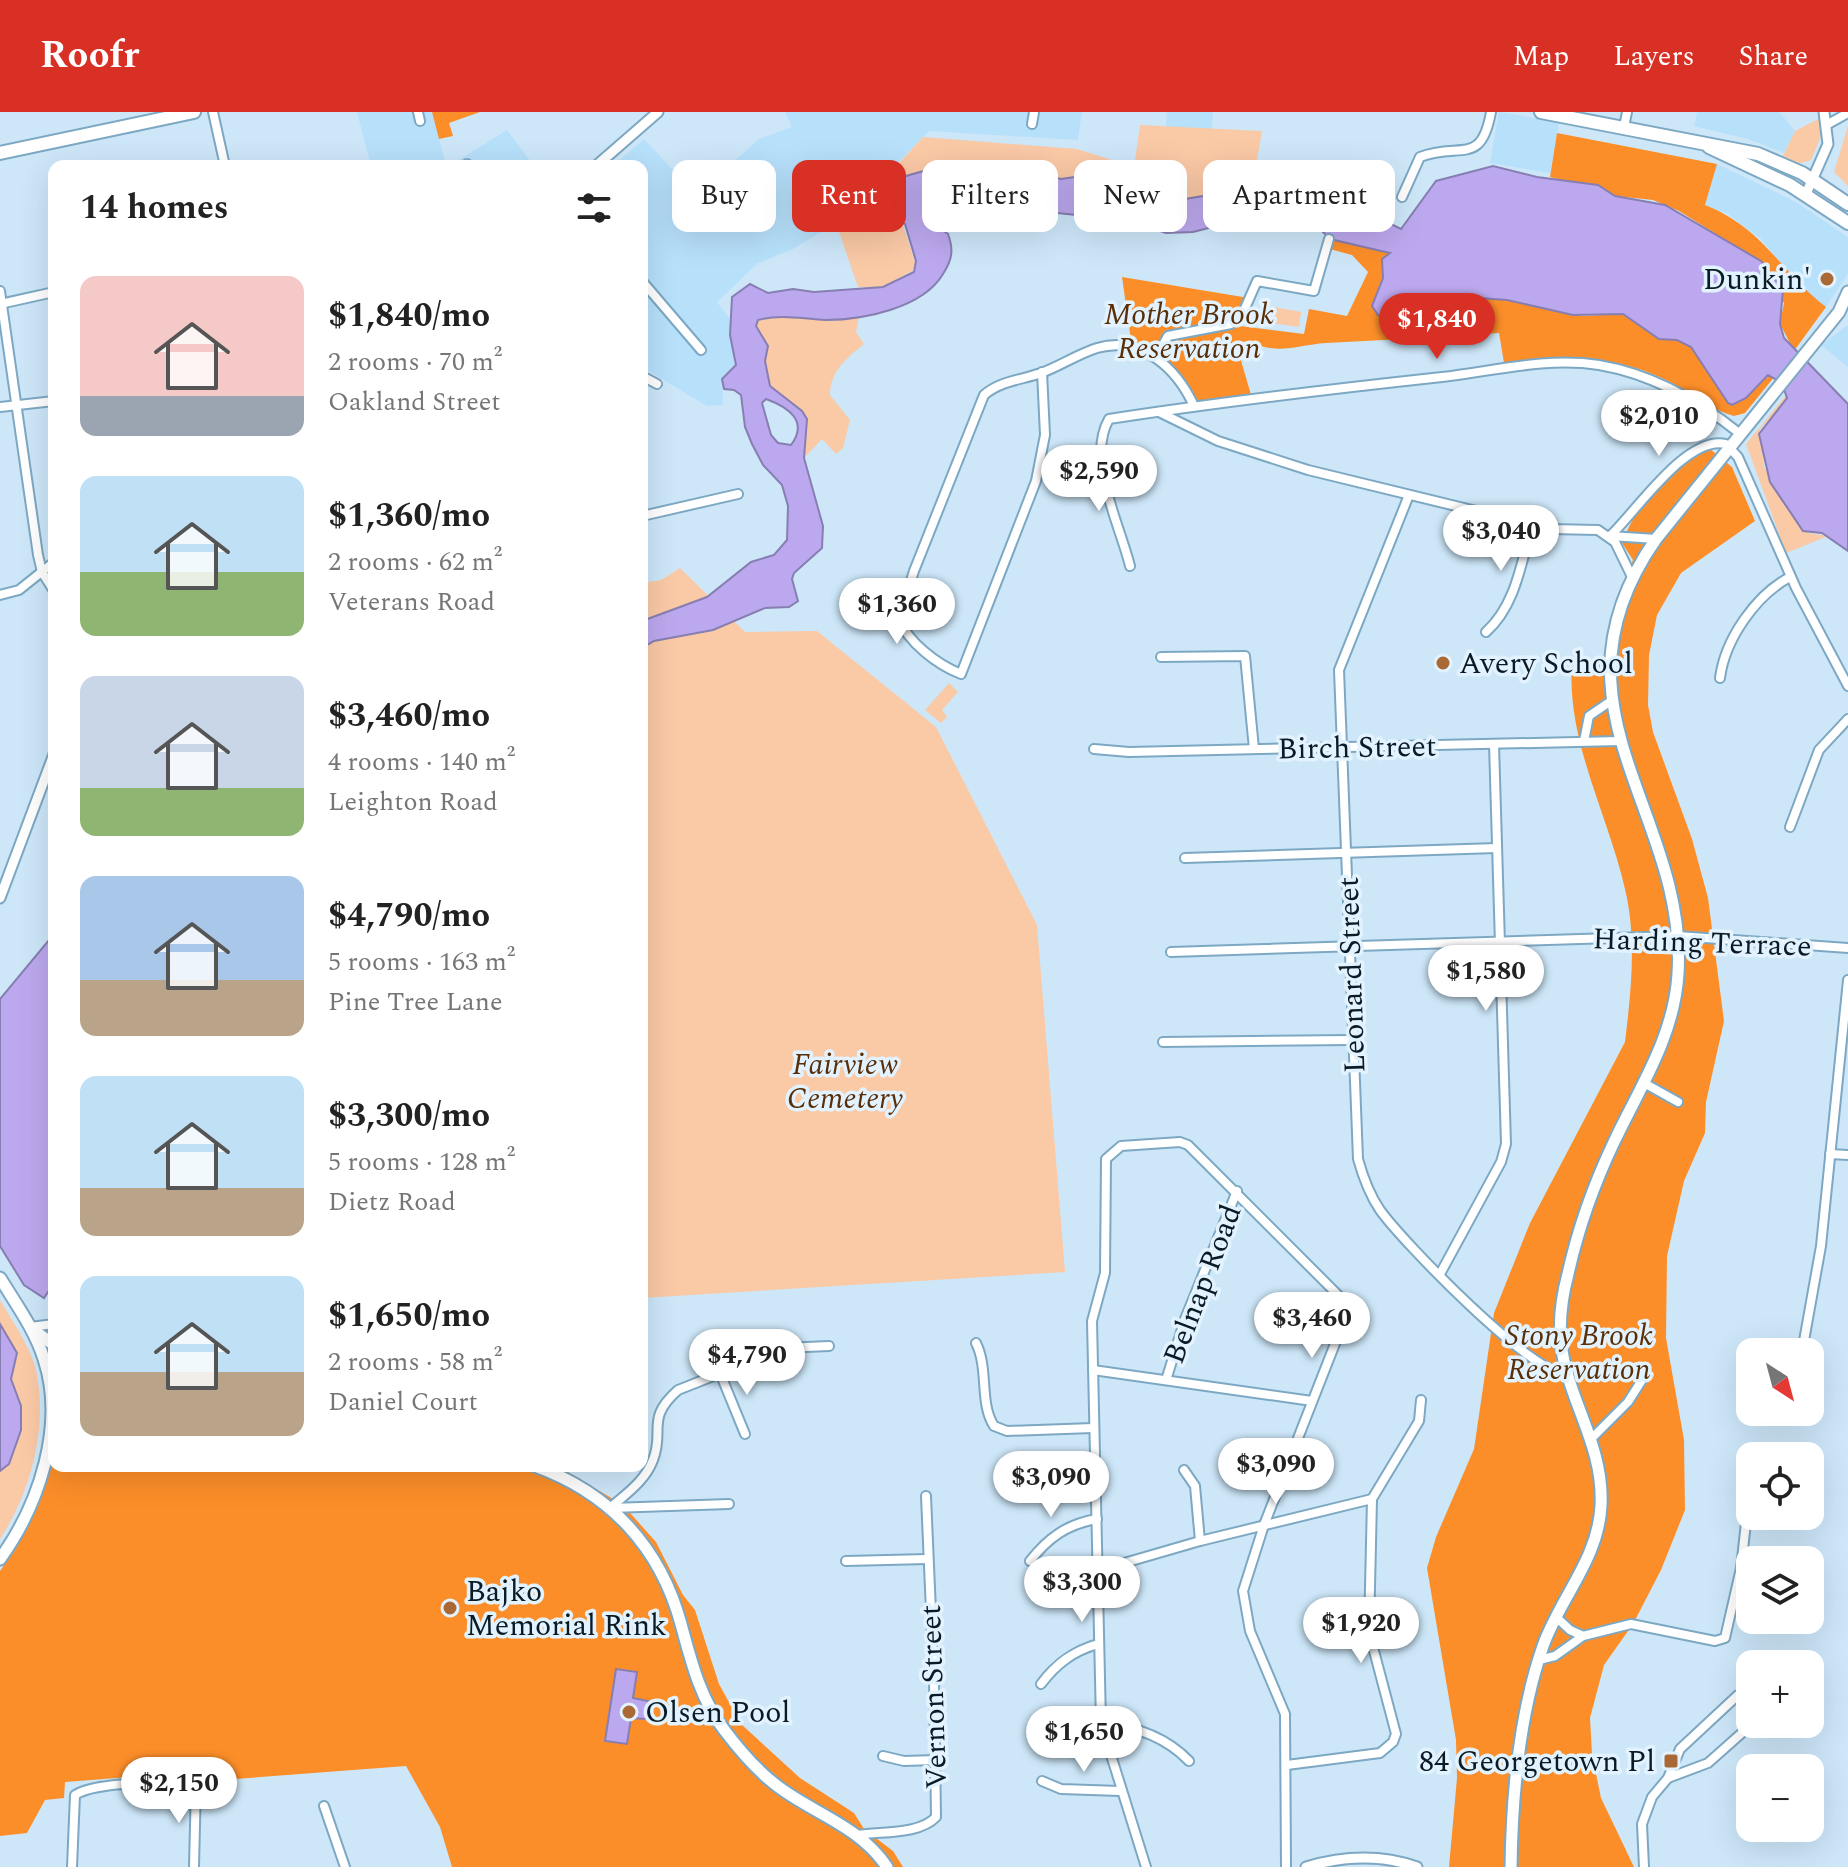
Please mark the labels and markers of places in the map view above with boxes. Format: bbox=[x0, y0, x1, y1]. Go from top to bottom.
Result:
place label: Dunkin' bbox=[1703, 257, 1811, 303]
marker: Dunkin' bbox=[1818, 270, 1836, 288]
pin: $1,840 bbox=[1372, 293, 1502, 361]
pin: $2,010 bbox=[1594, 390, 1724, 458]
pin: $2,590 bbox=[1034, 445, 1164, 513]
pin: $3,040 bbox=[1436, 505, 1566, 573]
pin: $1,360 bbox=[832, 578, 962, 646]
place label: Avery School bbox=[1459, 641, 1633, 687]
marker: Avery School bbox=[1434, 654, 1452, 672]
pin: $1,580 bbox=[1421, 945, 1551, 1013]
pin: $3,460 bbox=[1247, 1292, 1377, 1360]
pin: $4,790 bbox=[682, 1329, 812, 1397]
pin: $3,090 bbox=[1211, 1438, 1341, 1506]
pin: $3,090 bbox=[986, 1451, 1116, 1519]
pin: $3,300 bbox=[1017, 1556, 1147, 1624]
place label: Bajko Memorial Rink bbox=[466, 1569, 667, 1649]
pin: $1,920 bbox=[1296, 1597, 1426, 1665]
marker: Bajko Memorial Rink bbox=[441, 1599, 459, 1617]
place label: Olsen Pool bbox=[645, 1690, 790, 1736]
marker: Olsen Pool bbox=[620, 1703, 638, 1721]
pin: $1,650 bbox=[1019, 1706, 1149, 1774]
place label: 84 Georgetown Pl bbox=[1419, 1739, 1655, 1785]
marker: 84 Georgetown Pl bbox=[1662, 1752, 1680, 1770]
pin: $2,150 bbox=[114, 1757, 244, 1825]

